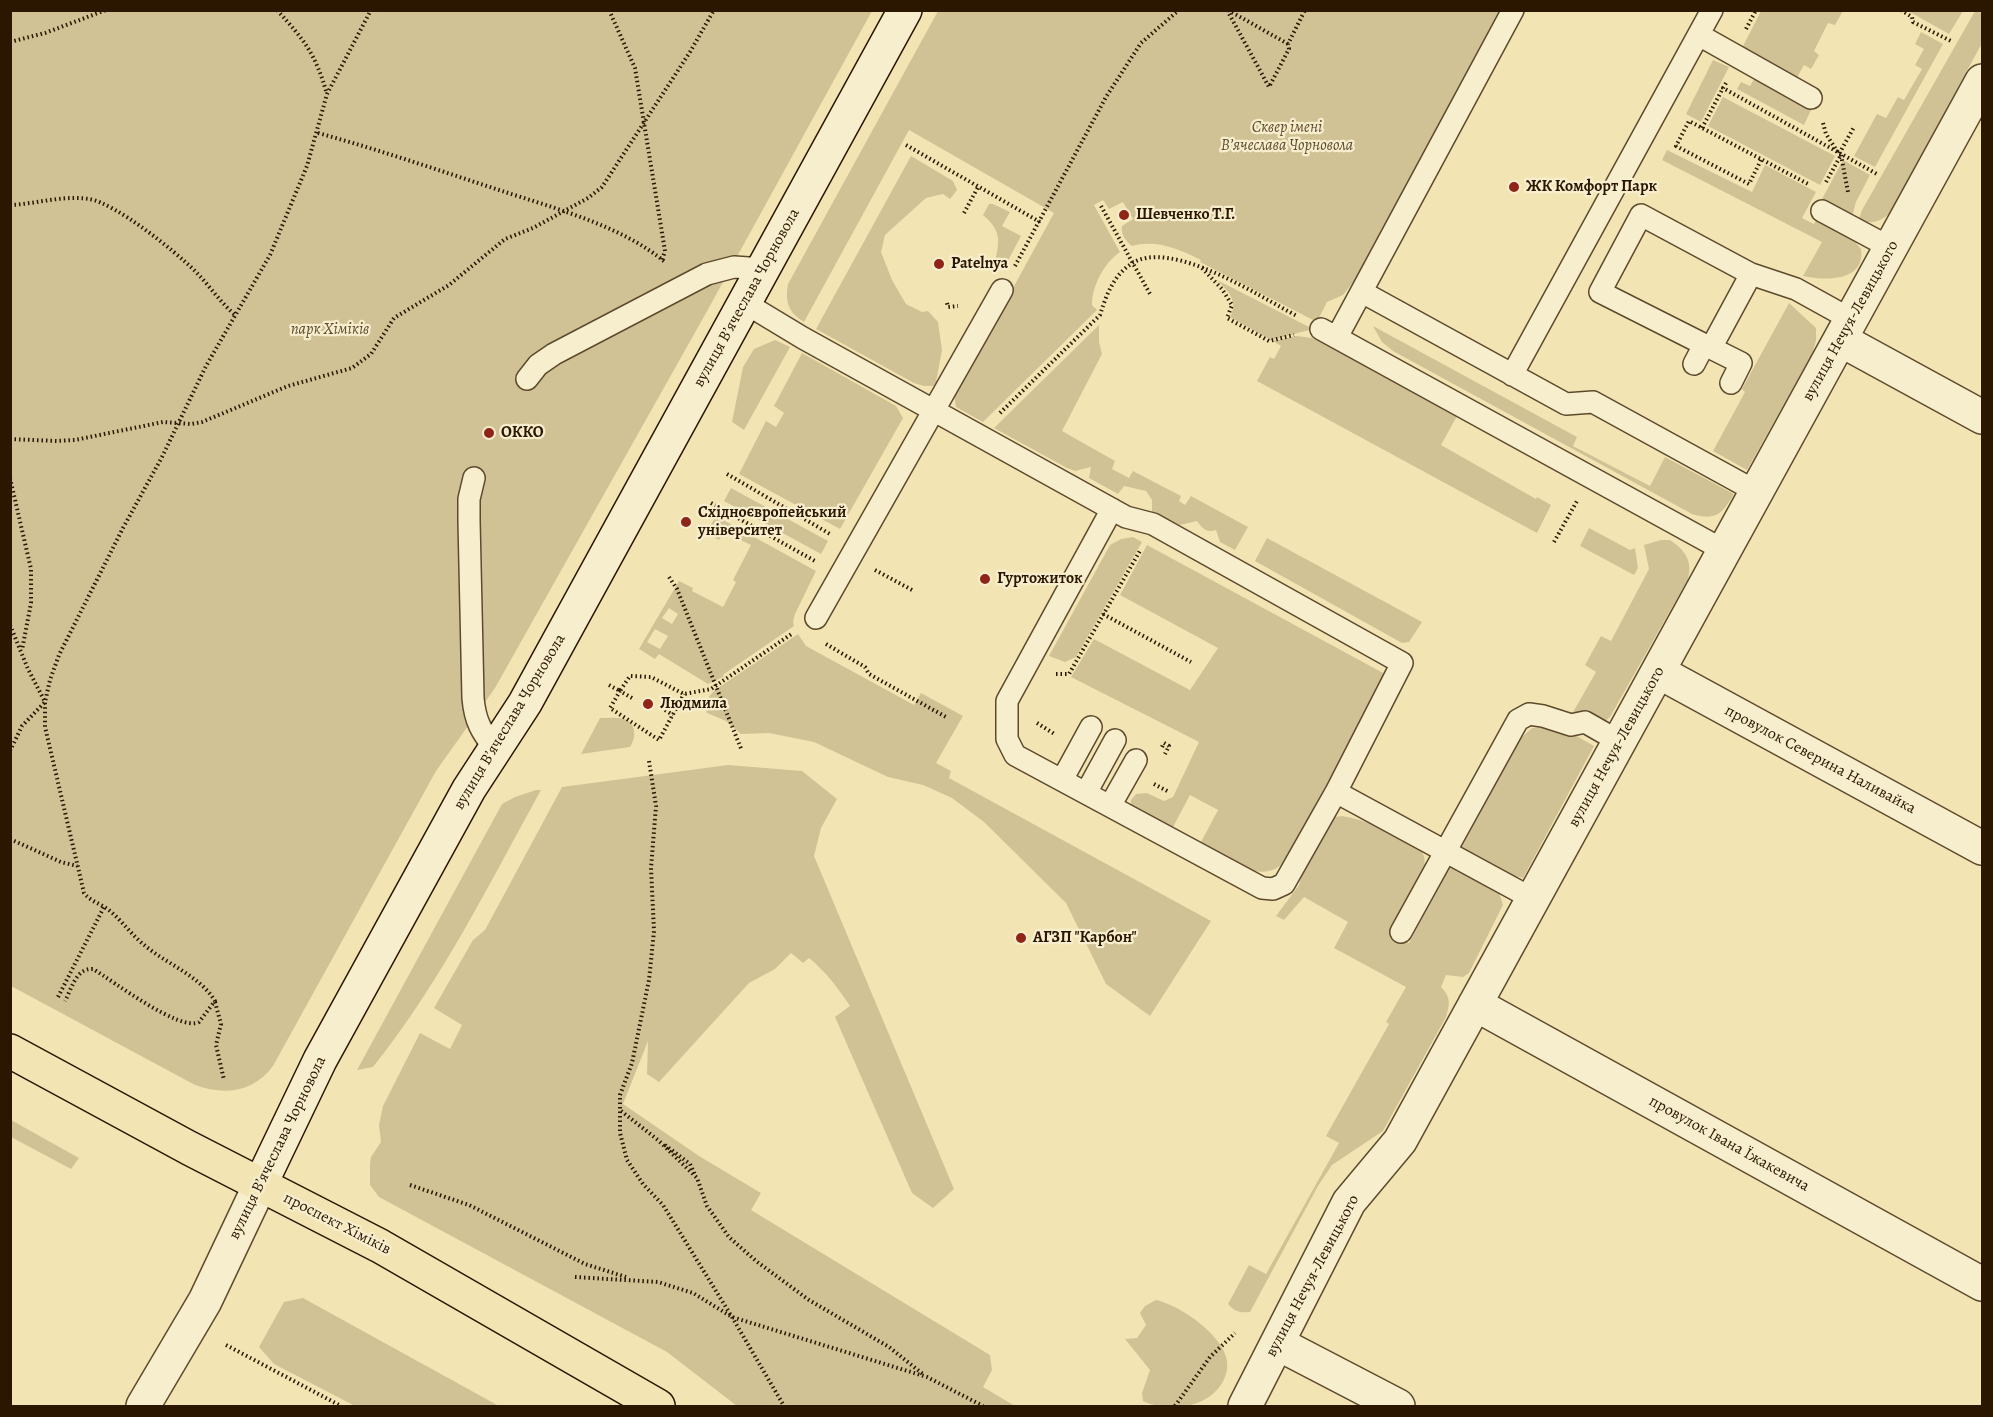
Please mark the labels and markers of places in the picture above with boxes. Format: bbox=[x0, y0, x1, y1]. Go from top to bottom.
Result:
place label: ЖК Комфорт Парк bbox=[1526, 177, 1657, 197]
marker: ЖК Комфорт Парк bbox=[1507, 180, 1521, 194]
place label: Шевченко Т.Г. bbox=[1136, 205, 1236, 225]
marker: Шевченко Т.Г. bbox=[1117, 208, 1131, 222]
place label: Patelnya bbox=[951, 254, 1008, 274]
marker: Patelnya bbox=[932, 257, 946, 271]
place label: ОККО bbox=[501, 423, 544, 443]
marker: ОККО bbox=[482, 426, 496, 440]
place label: Східноєвропейський університет bbox=[698, 503, 846, 541]
marker: Східноєвропейський університет bbox=[679, 515, 693, 529]
place label: Гуртожиток bbox=[997, 569, 1083, 589]
marker: Гуртожиток bbox=[978, 572, 992, 586]
place label: Людмила bbox=[660, 694, 727, 714]
marker: Людмила bbox=[641, 697, 655, 711]
place label: АГЗП "Карбон" bbox=[1033, 928, 1137, 948]
marker: АГЗП "Карбон" bbox=[1014, 931, 1028, 945]

